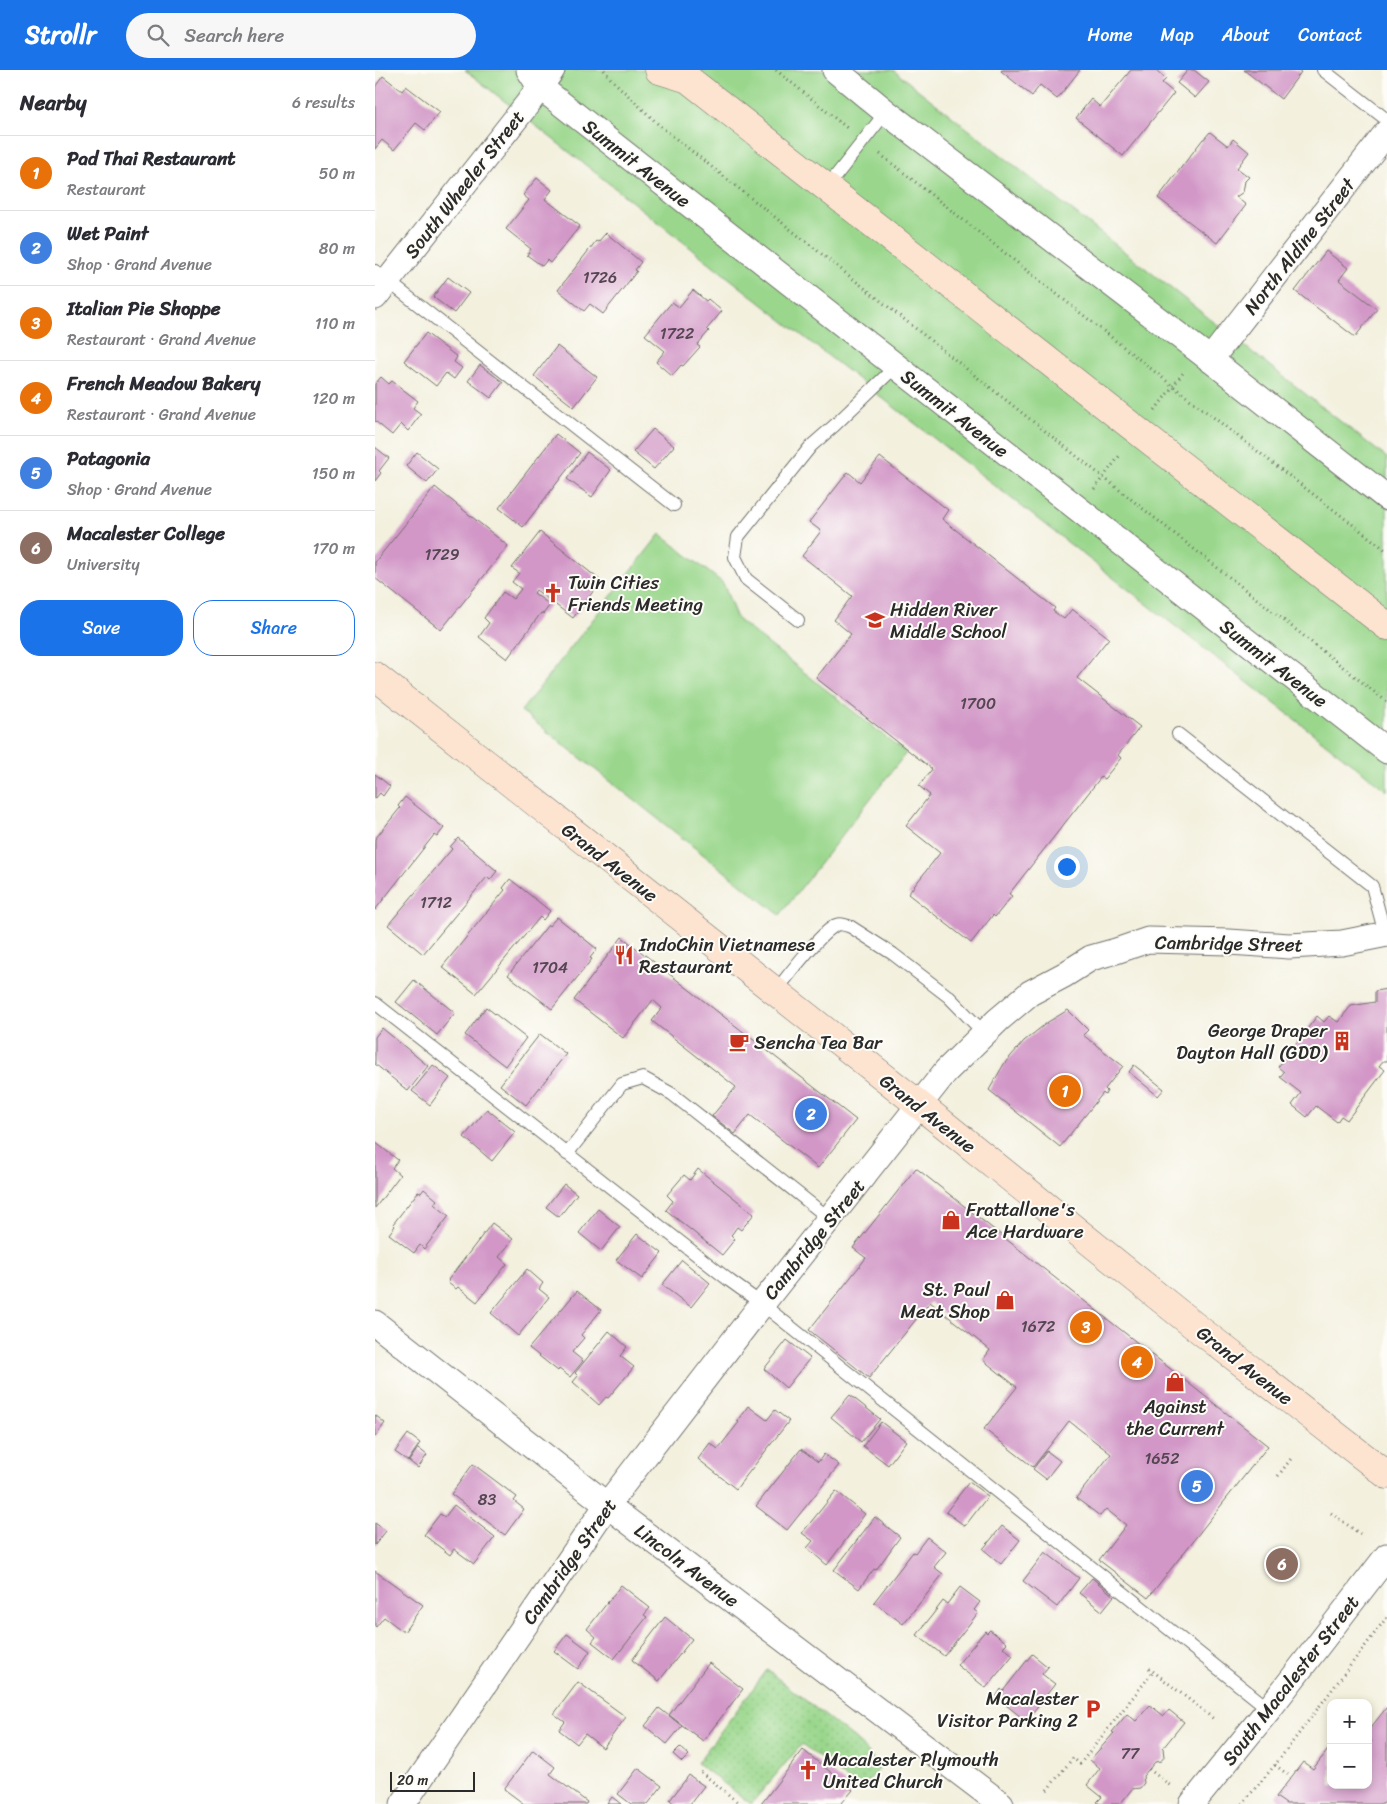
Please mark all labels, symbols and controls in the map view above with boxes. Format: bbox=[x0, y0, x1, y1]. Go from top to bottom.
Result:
search box bbox=[126, 13, 476, 58]
text: Strollr bbox=[25, 14, 96, 56]
text: Search here bbox=[184, 19, 284, 52]
text: Home bbox=[1088, 19, 1133, 51]
text: Map bbox=[1161, 19, 1194, 51]
text: About bbox=[1222, 19, 1270, 51]
text: Contact bbox=[1298, 19, 1362, 51]
icon: search bbox=[144, 21, 172, 49]
text: Nearby bbox=[20, 84, 86, 122]
text: 6 results bbox=[292, 88, 355, 117]
street label: South Wheeler Street bbox=[396, 103, 533, 266]
street label: Summit Avenue bbox=[575, 110, 698, 216]
text: Pad Thai Restaurant bbox=[67, 142, 236, 175]
text: 1 bbox=[33, 159, 39, 188]
text: 50 m bbox=[319, 159, 355, 188]
street label: North Aldine Street bbox=[1235, 169, 1364, 322]
text: Restaurant bbox=[67, 175, 146, 204]
text: Wet Paint bbox=[67, 217, 149, 250]
text: 2 bbox=[31, 234, 41, 263]
text: 80 m bbox=[319, 234, 355, 263]
text: Shop · Grand Avenue bbox=[67, 250, 212, 279]
house number: 1726 bbox=[583, 263, 617, 292]
text: Italian Pie Shoppe bbox=[67, 292, 220, 325]
text: 3 bbox=[32, 309, 40, 338]
text: 110 m bbox=[315, 309, 355, 338]
house number: 1722 bbox=[660, 319, 694, 348]
text: Restaurant · Grand Avenue bbox=[67, 325, 256, 354]
street label: Summit Avenue bbox=[893, 360, 1016, 466]
text: French Meadow Bakery bbox=[67, 367, 260, 400]
text: 4 bbox=[31, 384, 41, 413]
text: 120 m bbox=[312, 384, 355, 413]
text: Restaurant · Grand Avenue bbox=[67, 400, 256, 429]
text: Patagonia bbox=[67, 442, 150, 475]
text: 5 bbox=[31, 459, 41, 488]
text: 150 m bbox=[312, 459, 355, 488]
text: Shop · Grand Avenue bbox=[67, 475, 212, 504]
text: Macalester College bbox=[67, 517, 225, 550]
text: 6 bbox=[31, 534, 41, 563]
text: 170 m bbox=[312, 534, 355, 563]
house number: 1729 bbox=[424, 540, 460, 569]
text: University bbox=[67, 550, 140, 579]
place label: Twin Cities Friends Meeting bbox=[568, 566, 703, 621]
church icon: Twin Cities Friends Meeting bbox=[542, 582, 564, 604]
place label: Hidden River Middle School bbox=[890, 593, 1007, 648]
button: Save bbox=[20, 600, 183, 656]
button: Share bbox=[193, 600, 355, 656]
school or university icon: Hidden River Middle School bbox=[864, 609, 886, 631]
street label: Summit Avenue bbox=[1212, 610, 1335, 716]
house number: 1700 bbox=[960, 689, 996, 718]
street label: Grand Avenue bbox=[554, 814, 666, 911]
your location bbox=[1054, 854, 1080, 880]
house number: 1712 bbox=[420, 888, 452, 917]
street label: Cambridge Street bbox=[1155, 926, 1303, 961]
place label: IndoChin Vietnamese Restaurant bbox=[638, 928, 816, 983]
restaurant icon: IndoChin Vietnamese Restaurant bbox=[613, 944, 635, 966]
house number: 1704 bbox=[532, 953, 568, 982]
place label: George Draper Dayton Hall (GDD) bbox=[1176, 1014, 1328, 1069]
place label: Sencha Tea Bar bbox=[754, 1026, 883, 1059]
building icon: George Draper Dayton Hall (GDD) bbox=[1331, 1030, 1353, 1052]
cafe icon: Sencha Tea Bar bbox=[728, 1031, 750, 1053]
street label: Grand Avenue bbox=[872, 1065, 984, 1162]
pin: 1 bbox=[1049, 1072, 1081, 1110]
pin: 2 bbox=[795, 1095, 827, 1133]
street label: Cambridge Street bbox=[755, 1171, 874, 1307]
place label: Frattallone's Ace Hardware bbox=[965, 1193, 1084, 1248]
shop icon: Frattallone's Ace Hardware bbox=[940, 1209, 962, 1231]
place label: St. Paul Meat Shop bbox=[901, 1273, 991, 1328]
shop icon: St. Paul Meat Shop bbox=[994, 1289, 1016, 1311]
pin: 3 bbox=[1070, 1308, 1102, 1346]
house number: 1672 bbox=[1021, 1312, 1055, 1341]
street label: Grand Avenue bbox=[1189, 1317, 1301, 1414]
pin: 4 bbox=[1121, 1343, 1153, 1381]
shop icon: Against the Current bbox=[1164, 1371, 1186, 1393]
place label: Against the Current bbox=[1126, 1390, 1225, 1445]
house number: 1652 bbox=[1145, 1444, 1179, 1473]
pin: 5 bbox=[1181, 1467, 1213, 1505]
house number: 83 bbox=[478, 1485, 496, 1514]
street label: Cambridge Street bbox=[513, 1491, 625, 1631]
street label: Lincoln Avenue bbox=[627, 1515, 747, 1616]
pin: 6 bbox=[1266, 1545, 1298, 1583]
street label: South Macalester Street bbox=[1213, 1588, 1368, 1773]
place label: Macalester Visitor Parking 2 bbox=[937, 1682, 1079, 1737]
parking icon: Macalester Visitor Parking 2 bbox=[1082, 1698, 1104, 1720]
map controls bbox=[1327, 1699, 1372, 1789]
button: + bbox=[1327, 1699, 1372, 1744]
house number: 77 bbox=[1121, 1739, 1140, 1768]
place label: Macalester Plymouth United Church bbox=[823, 1743, 999, 1798]
button: − bbox=[1327, 1744, 1372, 1789]
church icon: Macalester Plymouth United Church bbox=[797, 1759, 819, 1781]
text: 20 m bbox=[397, 1768, 428, 1793]
scale bar bbox=[390, 1769, 475, 1792]

